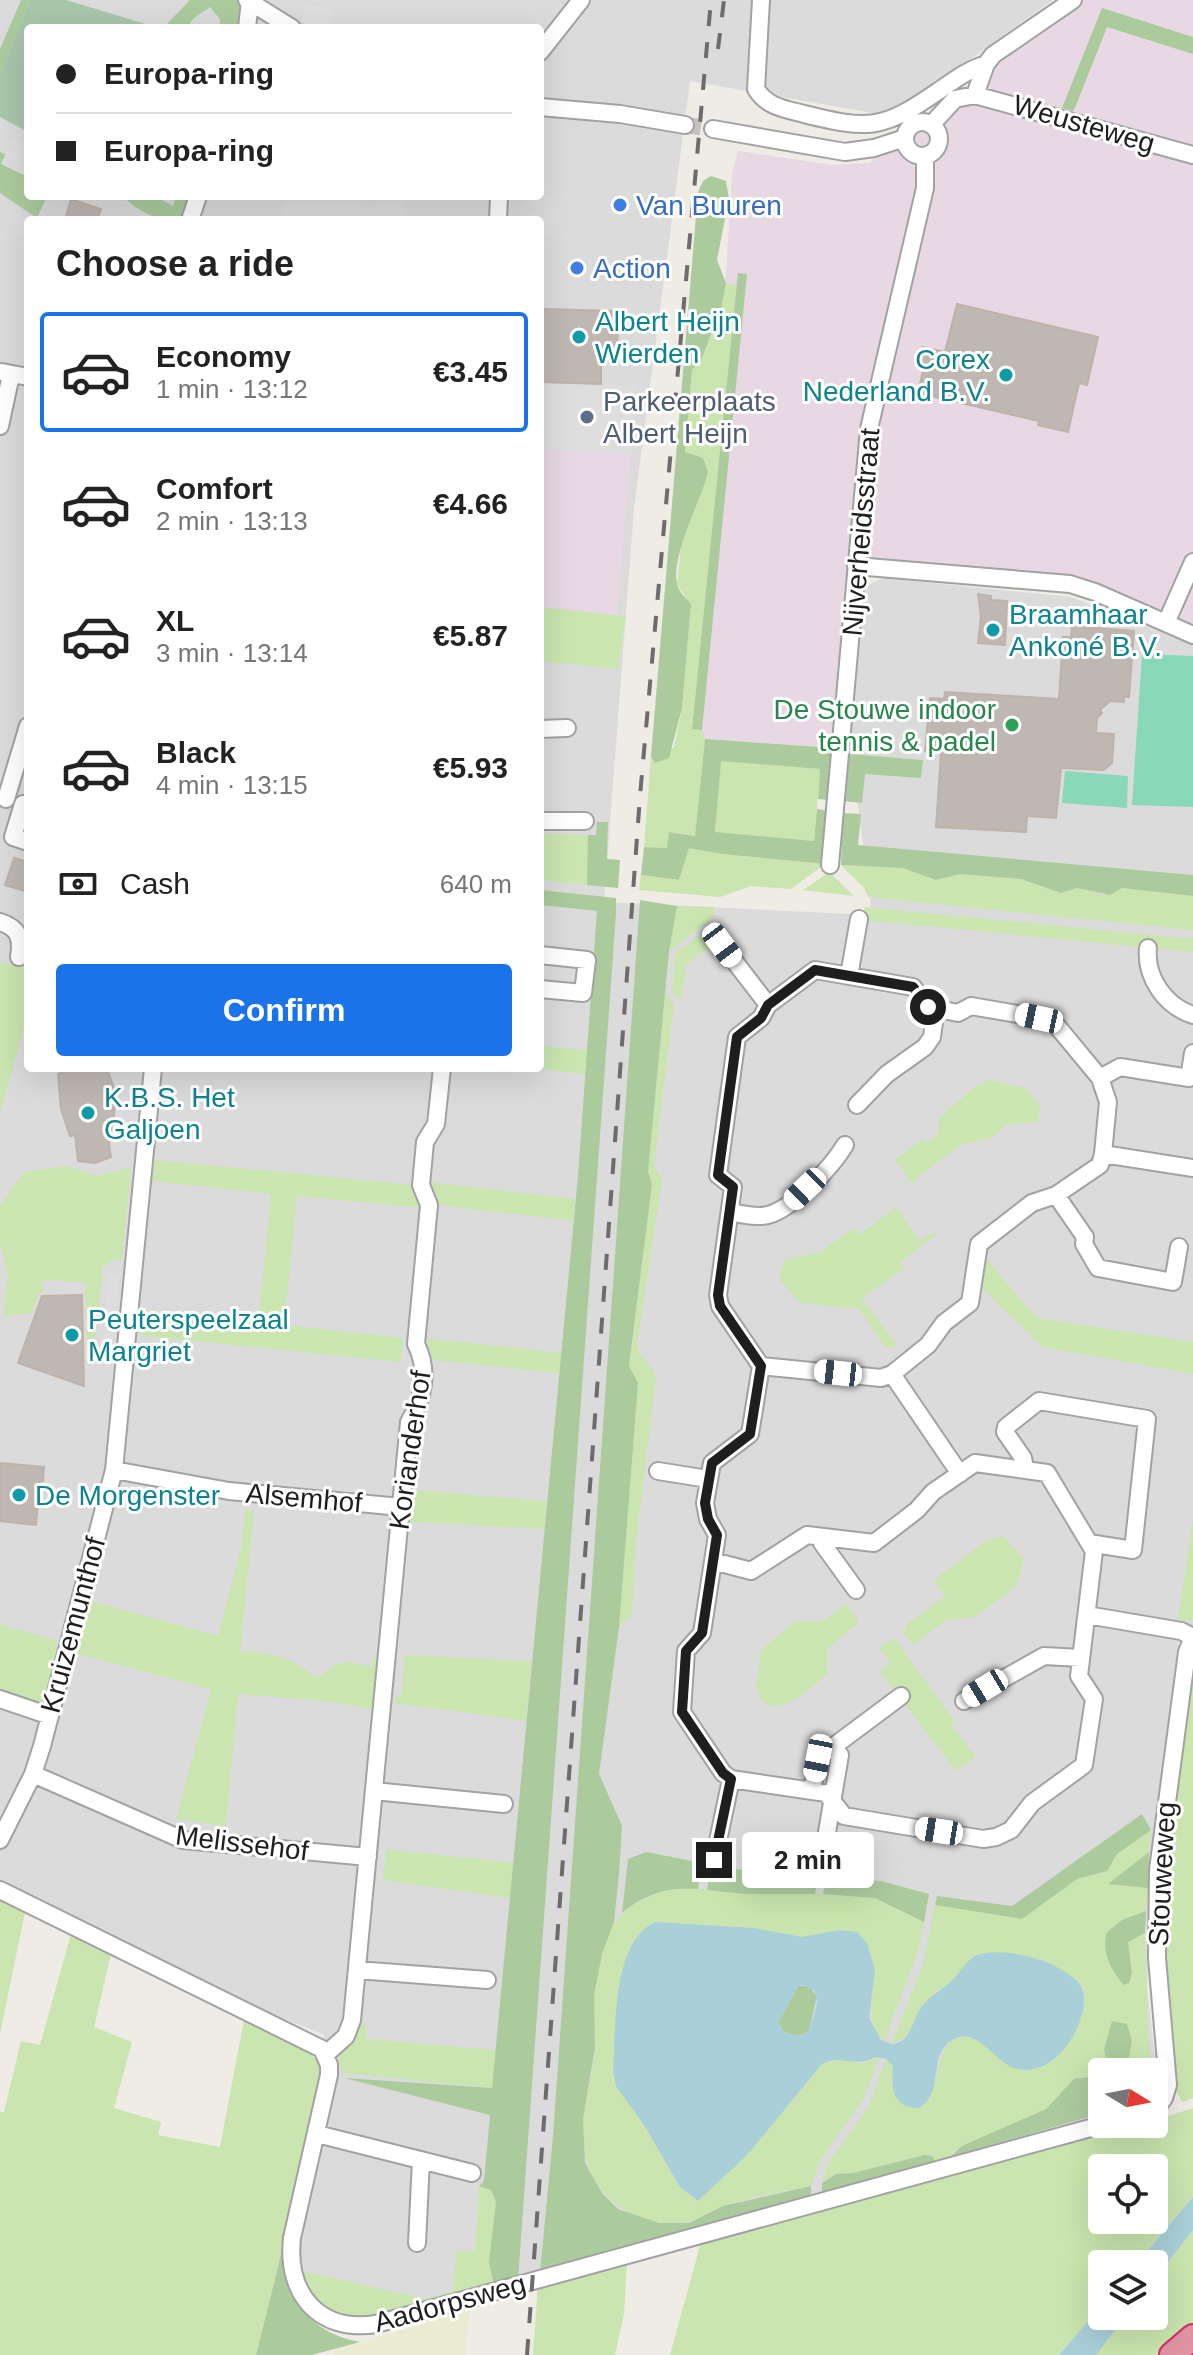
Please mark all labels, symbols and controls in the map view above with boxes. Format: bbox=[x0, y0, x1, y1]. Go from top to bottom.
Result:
text: Europa-ring bbox=[104, 57, 274, 90]
street label: Weusteweg bbox=[1010, 89, 1158, 159]
text: Europa-ring bbox=[104, 134, 274, 167]
place label: Van Buuren bbox=[636, 190, 782, 221]
marker: Van Buuren bbox=[611, 196, 629, 214]
text: Choose a ride bbox=[56, 243, 294, 284]
place label: Action bbox=[593, 253, 671, 284]
marker: Action bbox=[568, 259, 586, 277]
place label: Albert Heijn Wierden bbox=[595, 306, 740, 369]
marker: Albert Heijn Wierden bbox=[570, 328, 588, 346]
icon: car bbox=[60, 336, 132, 408]
text: Economy bbox=[156, 340, 291, 373]
place label: Corex Nederland B.V. bbox=[803, 344, 990, 407]
text: €3.45 bbox=[433, 355, 508, 388]
marker: Corex Nederland B.V. bbox=[997, 366, 1015, 384]
text: 1 min · 13:12 bbox=[156, 374, 308, 404]
place label: Parkeerplaats Albert Heijn bbox=[603, 386, 776, 449]
marker: Parkeerplaats Albert Heijn bbox=[578, 408, 596, 426]
street label: Nijverheidsstraat bbox=[836, 427, 886, 637]
icon: car bbox=[60, 468, 132, 540]
text: Comfort bbox=[156, 472, 273, 505]
text: €4.66 bbox=[433, 487, 508, 520]
text: 2 min · 13:13 bbox=[156, 506, 308, 536]
place label: Braamhaar Ankoné B.V. bbox=[1009, 599, 1162, 662]
icon: car bbox=[60, 600, 132, 672]
text: XL bbox=[156, 604, 194, 637]
text: €5.87 bbox=[433, 619, 508, 652]
marker: Braamhaar Ankoné B.V. bbox=[984, 621, 1002, 639]
text: 3 min · 13:14 bbox=[156, 638, 308, 668]
place label: De Stouwe indoor tennis & padel bbox=[773, 694, 996, 757]
marker: De Stouwe indoor tennis & padel bbox=[1003, 716, 1021, 734]
icon: car bbox=[60, 732, 132, 804]
text: Black bbox=[156, 736, 236, 769]
text: €5.93 bbox=[433, 751, 508, 784]
text: 4 min · 13:15 bbox=[156, 770, 308, 800]
icon: cash bbox=[56, 862, 100, 906]
text: Cash bbox=[120, 867, 190, 900]
text: 640 m bbox=[440, 869, 512, 899]
car bbox=[698, 919, 746, 971]
button: Confirm bbox=[56, 964, 512, 1056]
route start bbox=[910, 989, 946, 1025]
car bbox=[1013, 1001, 1065, 1035]
place label: K.B.S. Het Galjoen bbox=[104, 1082, 235, 1145]
marker: K.B.S. Het Galjoen bbox=[79, 1104, 97, 1122]
car bbox=[779, 1164, 831, 1214]
place label: Peuterspeelzaal Margriet bbox=[88, 1304, 289, 1367]
marker: Peuterspeelzaal Margriet bbox=[63, 1326, 81, 1344]
car bbox=[813, 1359, 863, 1387]
street label: Korianderhof bbox=[383, 1368, 437, 1532]
street label: Alsemhof bbox=[245, 1477, 364, 1519]
place label: De Morgenster bbox=[35, 1480, 220, 1511]
marker: De Morgenster bbox=[10, 1486, 28, 1504]
street label: Kruizemunthof bbox=[35, 1534, 111, 1716]
car bbox=[958, 1665, 1012, 1711]
car bbox=[802, 1732, 834, 1784]
street label: Stouweweg bbox=[1143, 1801, 1181, 1947]
car bbox=[913, 1815, 965, 1847]
street label: Melissehof bbox=[174, 1819, 311, 1867]
callout: 2 min bbox=[742, 1832, 874, 1888]
route end bbox=[696, 1842, 732, 1878]
text: 2 min bbox=[774, 1845, 842, 1875]
north arrow bbox=[1088, 2058, 1168, 2138]
map controls bbox=[1088, 2058, 1168, 2330]
button: locate bbox=[1088, 2154, 1168, 2234]
button: layers bbox=[1088, 2250, 1168, 2330]
street label: Aadorpsweg bbox=[371, 2268, 529, 2338]

